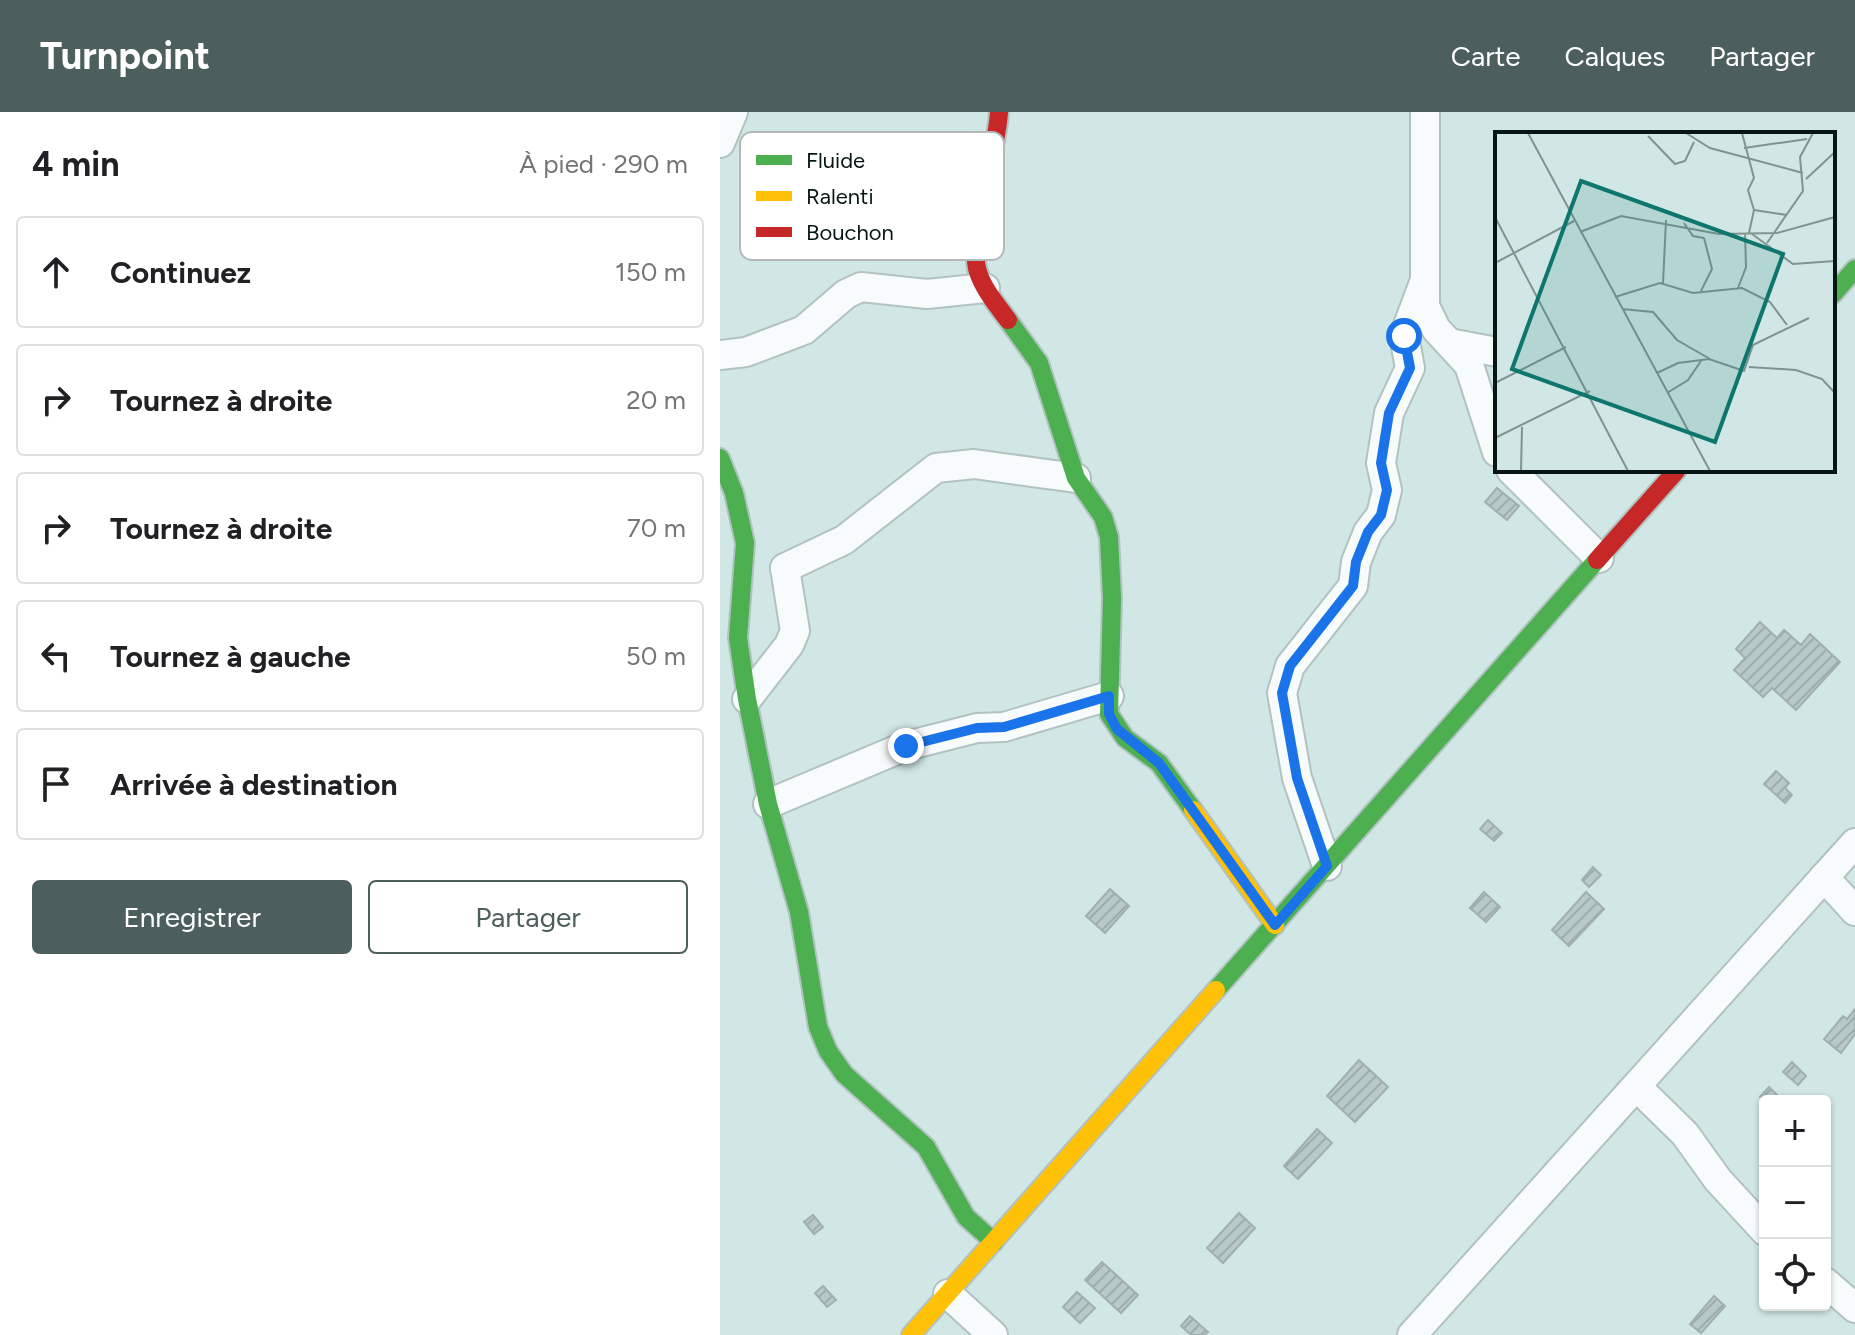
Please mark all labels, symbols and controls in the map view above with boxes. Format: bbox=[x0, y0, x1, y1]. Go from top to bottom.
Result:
text: Turnpoint bbox=[40, 33, 210, 79]
text: Carte bbox=[1451, 39, 1521, 73]
text: Calques bbox=[1565, 39, 1665, 73]
text: Partager bbox=[1709, 39, 1815, 73]
legend bbox=[740, 132, 1004, 260]
inset map bbox=[1495, 132, 1835, 472]
text: 4 min bbox=[32, 144, 119, 185]
text: Fluide bbox=[806, 147, 865, 174]
text: À pied · 290 m bbox=[519, 148, 688, 180]
text: Ralenti bbox=[806, 183, 874, 210]
text: Bouchon bbox=[806, 219, 894, 246]
icon: ahead bbox=[34, 250, 78, 294]
text: Continuez bbox=[110, 254, 251, 291]
text: 150 m bbox=[615, 256, 686, 288]
route start bbox=[1386, 318, 1422, 354]
icon: right bbox=[34, 378, 78, 422]
text: Tournez à droite bbox=[110, 382, 332, 419]
text: 20 m bbox=[626, 384, 686, 416]
icon: right bbox=[34, 506, 78, 550]
text: Tournez à droite bbox=[110, 510, 332, 547]
text: 70 m bbox=[627, 512, 686, 544]
icon: left bbox=[34, 634, 78, 678]
text: Tournez à gauche bbox=[110, 638, 351, 675]
text: 50 m bbox=[626, 640, 686, 672]
route end bbox=[888, 728, 924, 764]
icon: arrive bbox=[34, 762, 78, 806]
text: Arrivée à destination bbox=[110, 766, 397, 803]
button: Enregistrer bbox=[32, 880, 352, 954]
button: Partager bbox=[368, 880, 688, 954]
map controls bbox=[1759, 1095, 1831, 1311]
button: + bbox=[1759, 1095, 1831, 1167]
button: − bbox=[1759, 1167, 1831, 1239]
button: locate bbox=[1759, 1239, 1831, 1311]

